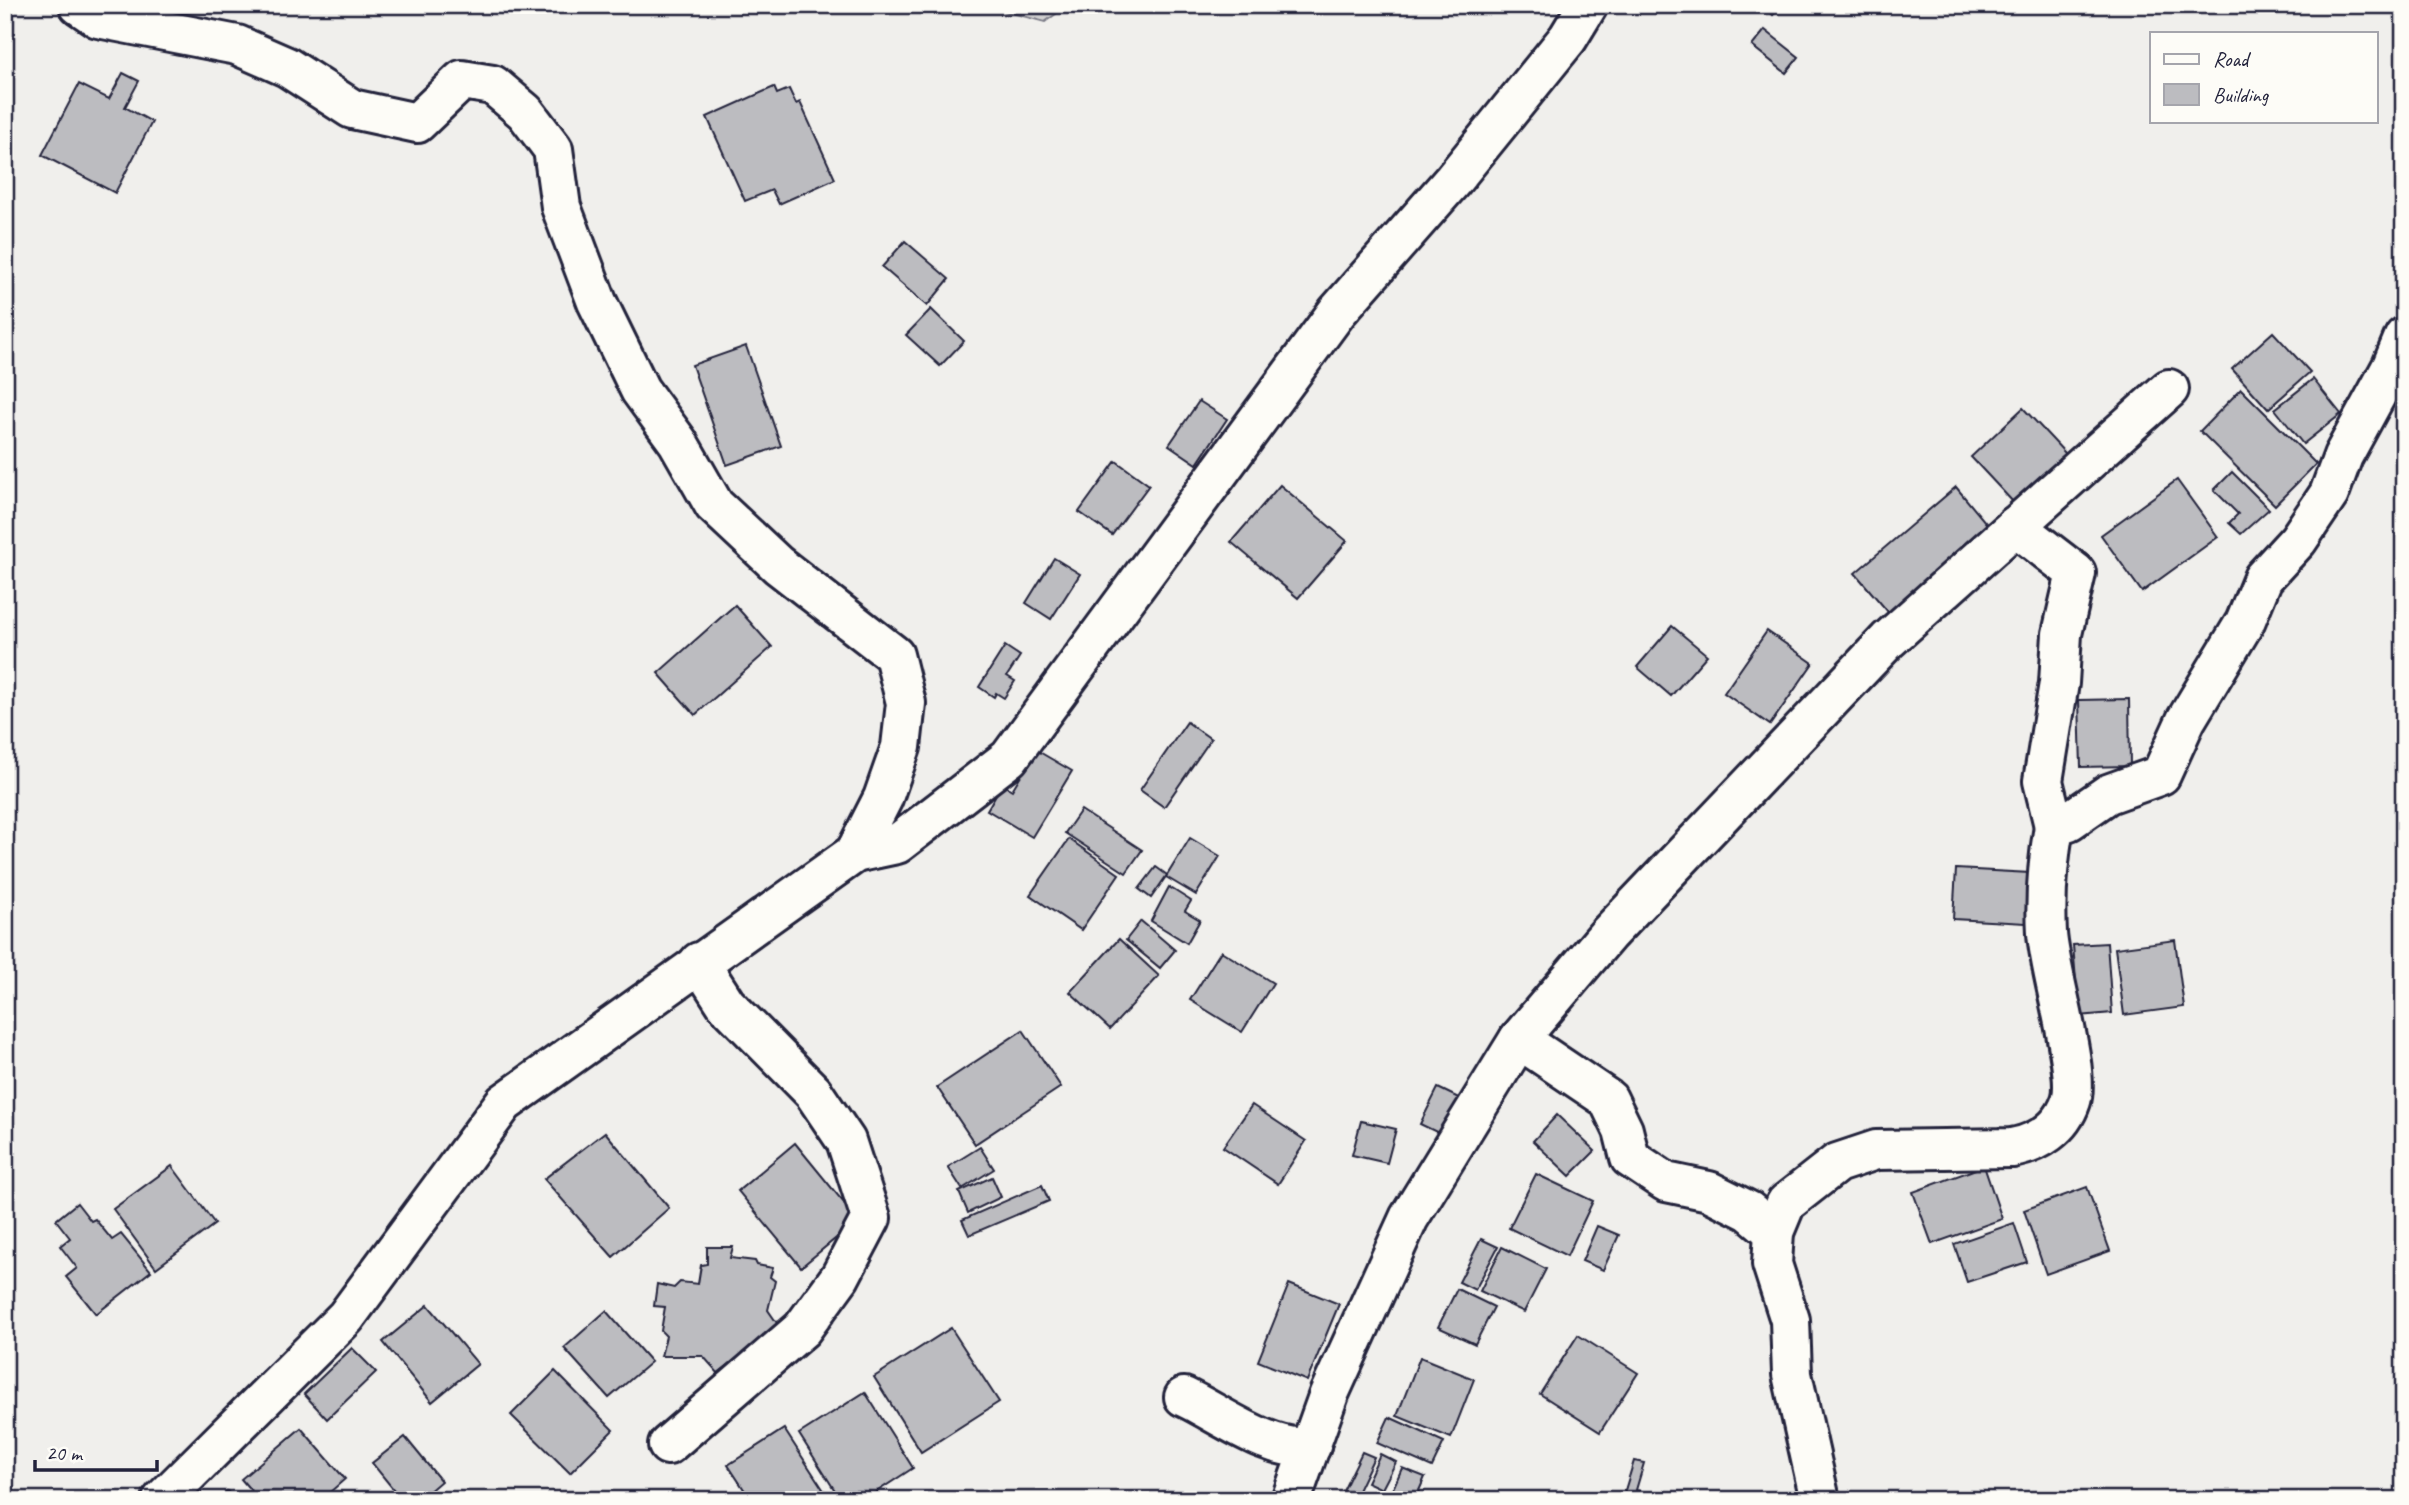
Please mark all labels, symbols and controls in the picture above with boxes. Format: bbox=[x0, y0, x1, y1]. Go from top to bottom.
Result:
legend bbox=[2150, 32, 2378, 122]
text: Road bbox=[2213, 46, 2252, 72]
text: Building bbox=[2213, 82, 2270, 108]
scale bar bbox=[35, 1428, 158, 1472]
text: 20 m bbox=[46, 1440, 84, 1466]

